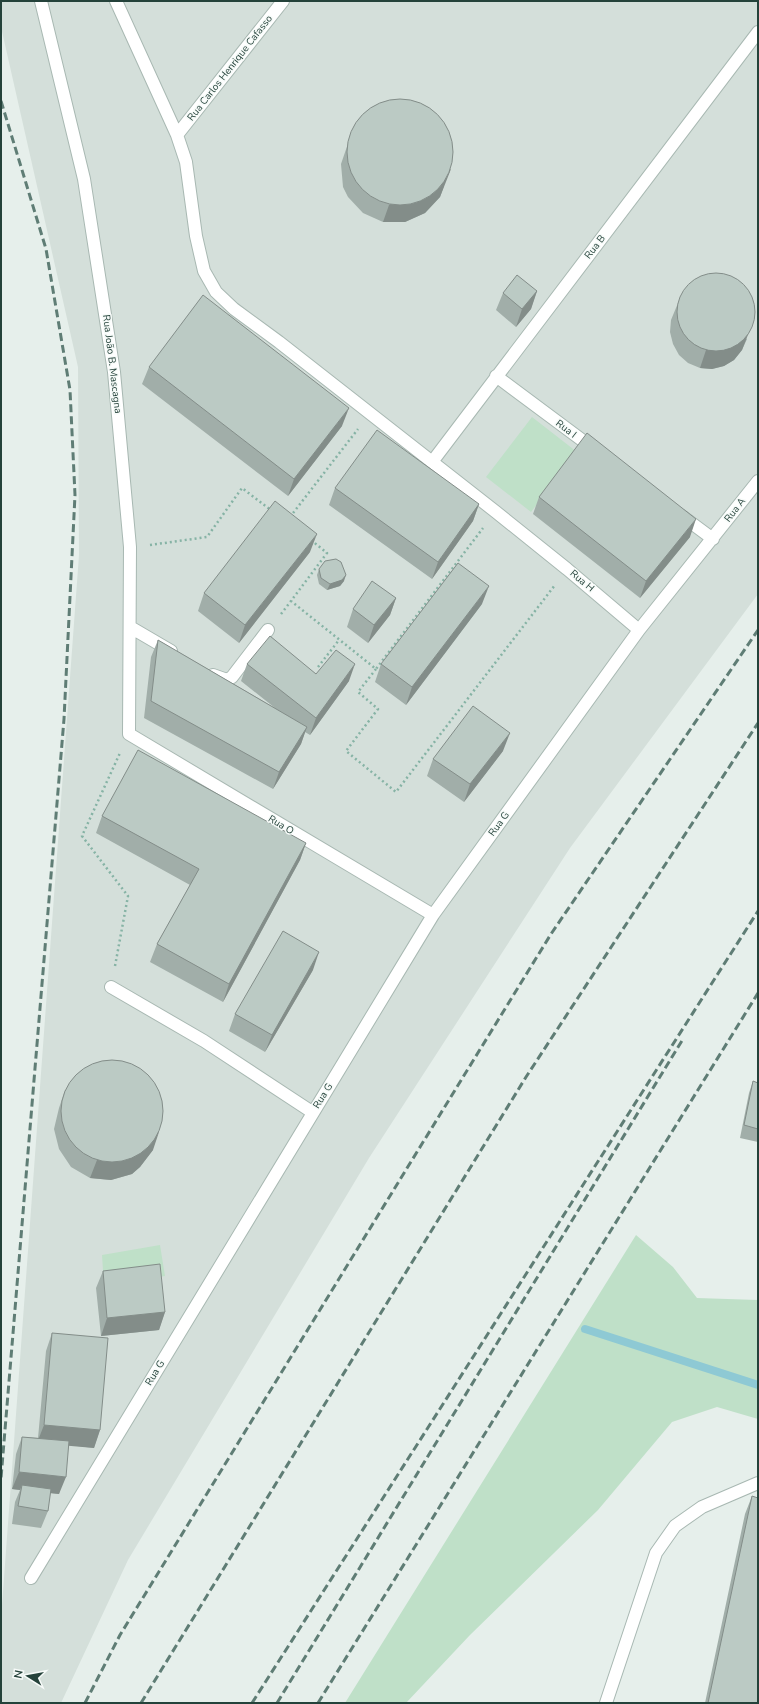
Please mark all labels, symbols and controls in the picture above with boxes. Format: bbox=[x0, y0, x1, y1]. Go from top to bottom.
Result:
street label: Rua Carlos Henrique Cafasso bbox=[184, 12, 276, 124]
street label: Rua B bbox=[581, 232, 609, 262]
street label: Rua João B. Mascagna bbox=[99, 314, 125, 414]
street label: Rua I bbox=[553, 417, 579, 441]
street label: Rua A bbox=[721, 494, 749, 525]
street label: Rua H bbox=[567, 567, 597, 595]
street label: Rua G bbox=[485, 809, 513, 839]
street label: Rua O bbox=[265, 812, 297, 838]
street label: Rua G bbox=[310, 1081, 336, 1111]
street label: Rua G bbox=[142, 1358, 168, 1388]
north arrow bbox=[8, 1656, 48, 1696]
text: N bbox=[11, 1669, 27, 1680]

